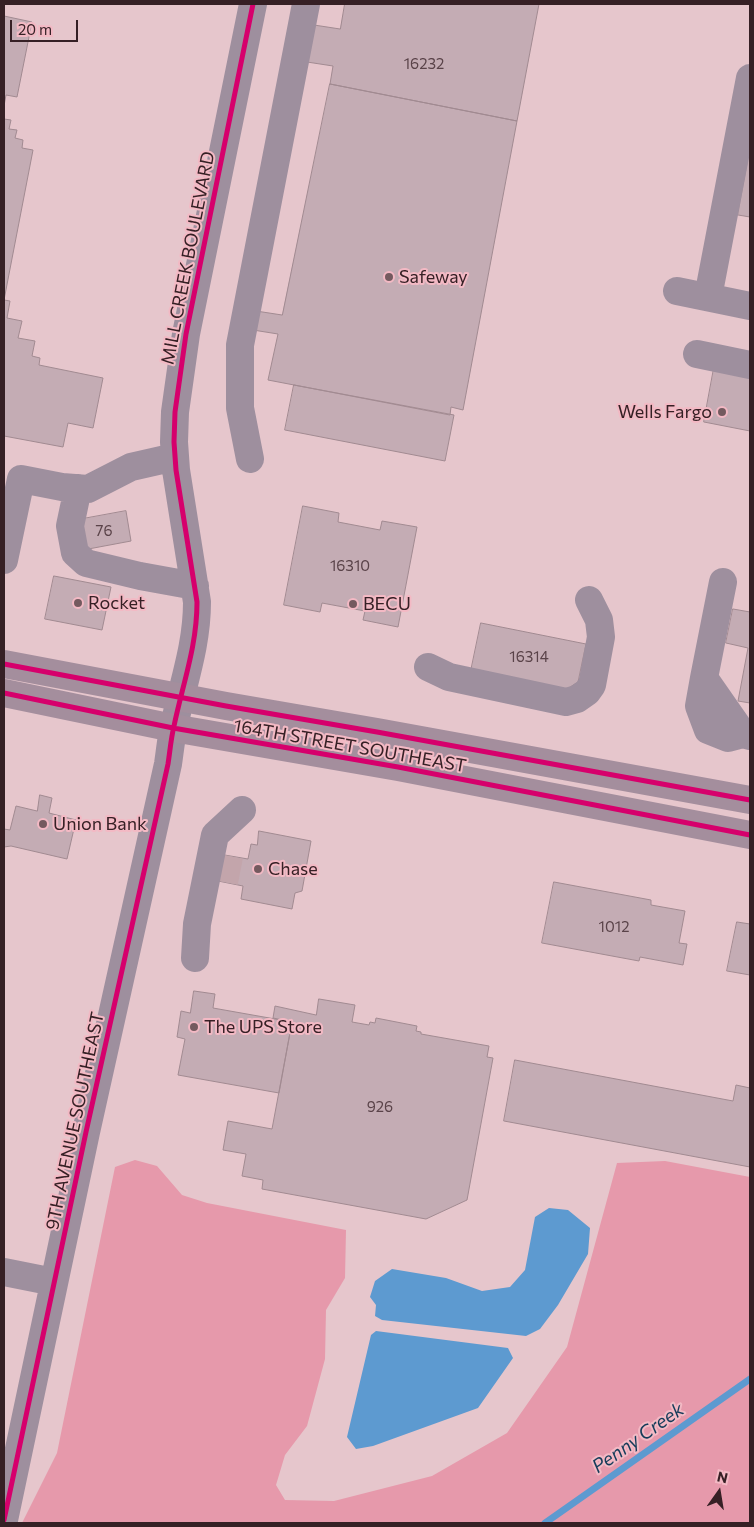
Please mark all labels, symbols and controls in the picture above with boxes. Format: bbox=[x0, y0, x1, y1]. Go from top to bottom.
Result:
scale bar bbox=[12, 10, 80, 42]
text: 20 m bbox=[18, 20, 52, 38]
house number: 16232 bbox=[404, 55, 444, 73]
street label: MILL CREEK BOULEVARD bbox=[157, 150, 219, 366]
place label: Safeway bbox=[399, 266, 468, 288]
marker: Safeway bbox=[383, 271, 395, 283]
place label: Wells Fargo bbox=[618, 401, 712, 423]
marker: Wells Fargo bbox=[716, 406, 728, 418]
house number: 76 bbox=[96, 522, 112, 540]
house number: 16310 bbox=[330, 557, 370, 575]
place label: Rocket bbox=[88, 592, 145, 614]
place label: BECU bbox=[363, 593, 411, 615]
marker: Rocket bbox=[72, 597, 84, 609]
marker: BECU bbox=[347, 598, 359, 610]
house number: 16314 bbox=[509, 648, 549, 666]
street label: 164TH STREET SOUTHEAST bbox=[232, 715, 468, 777]
place label: Union Bank bbox=[53, 813, 147, 835]
marker: Union Bank bbox=[37, 818, 49, 830]
place label: Chase bbox=[268, 858, 318, 880]
marker: Chase bbox=[252, 863, 264, 875]
house number: 1012 bbox=[599, 918, 629, 936]
street label: 9TH AVENUE SOUTHEAST bbox=[41, 1010, 109, 1232]
place label: The UPS Store bbox=[204, 1016, 322, 1038]
marker: The UPS Store bbox=[188, 1021, 200, 1033]
house number: 926 bbox=[367, 1098, 393, 1116]
water label: Penny Creek bbox=[588, 1398, 688, 1478]
north arrow bbox=[694, 1467, 744, 1517]
text: N bbox=[715, 1467, 730, 1486]

